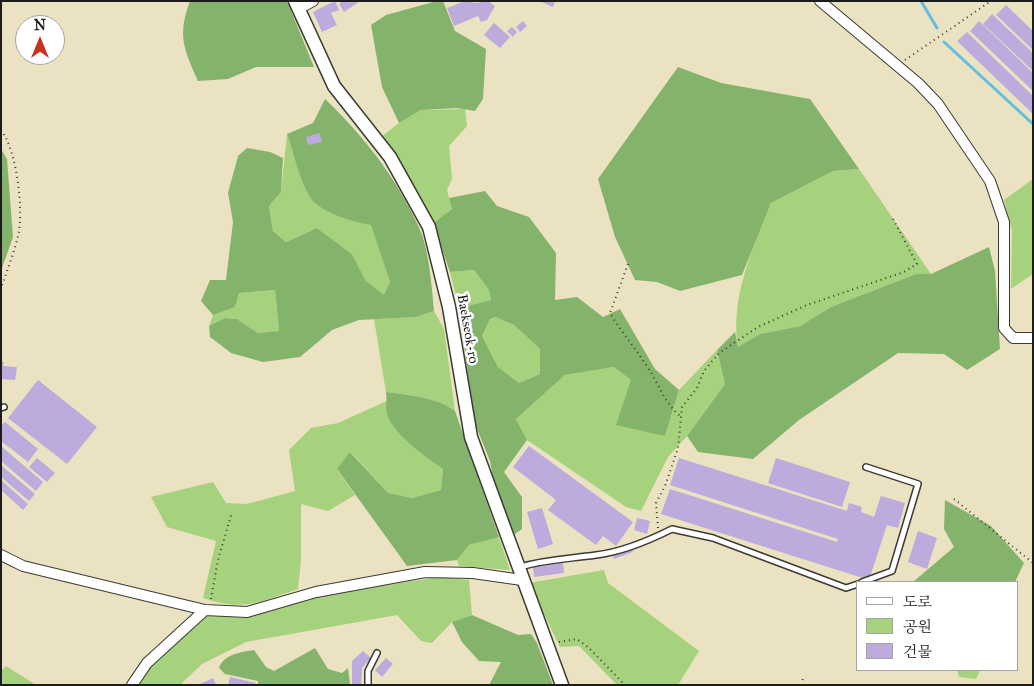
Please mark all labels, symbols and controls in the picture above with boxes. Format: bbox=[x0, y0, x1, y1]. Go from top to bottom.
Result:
north arrow bbox=[15, 15, 65, 65]
text: N bbox=[34, 17, 46, 34]
street label: Baekseok-ro bbox=[453, 293, 481, 365]
legend bbox=[856, 581, 1019, 671]
text: 도로 bbox=[903, 593, 932, 611]
text: 공원 bbox=[903, 618, 932, 636]
text: 건물 bbox=[903, 643, 932, 661]

